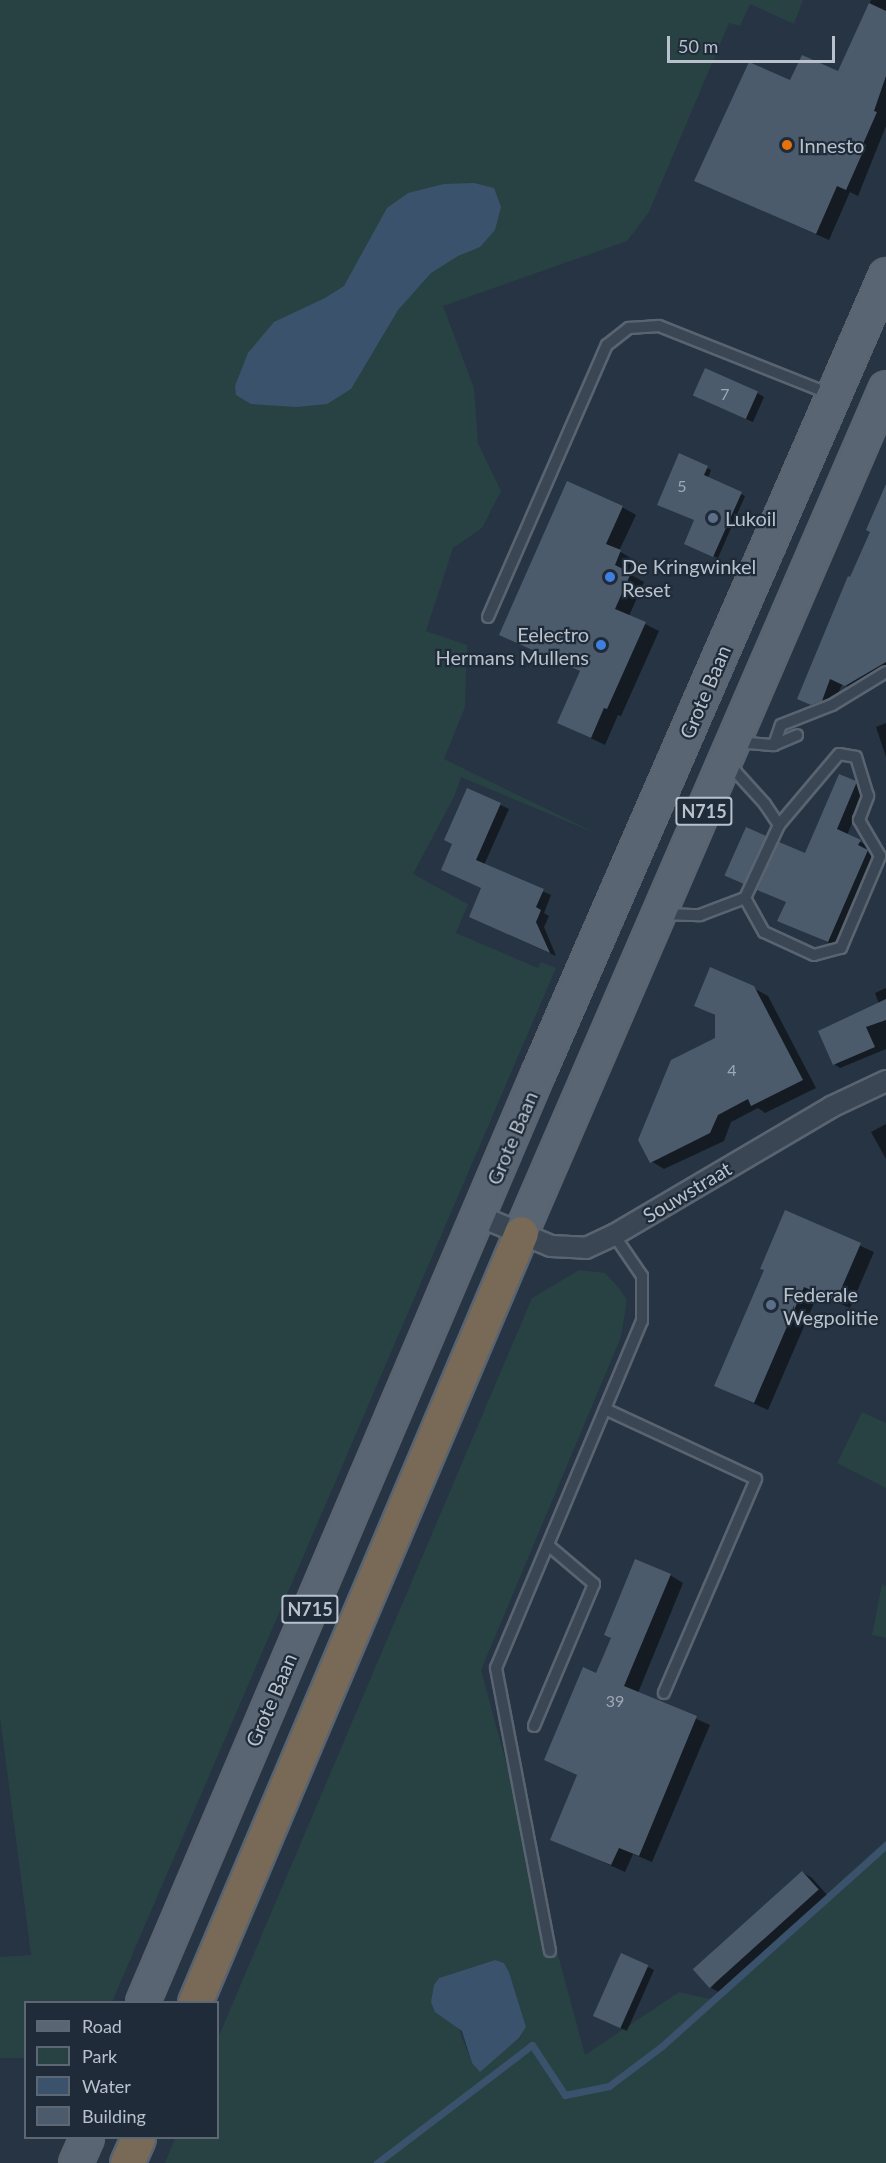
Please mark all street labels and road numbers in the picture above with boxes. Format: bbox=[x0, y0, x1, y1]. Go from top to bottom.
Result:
street label: Grote Baan bbox=[675, 642, 735, 742]
road number: N715 bbox=[674, 796, 734, 826]
street label: Grote Baan bbox=[482, 1088, 542, 1188]
street label: Souwstraat bbox=[638, 1156, 736, 1228]
road number: N715 bbox=[280, 1594, 340, 1624]
street label: Grote Baan bbox=[241, 1650, 301, 1750]

